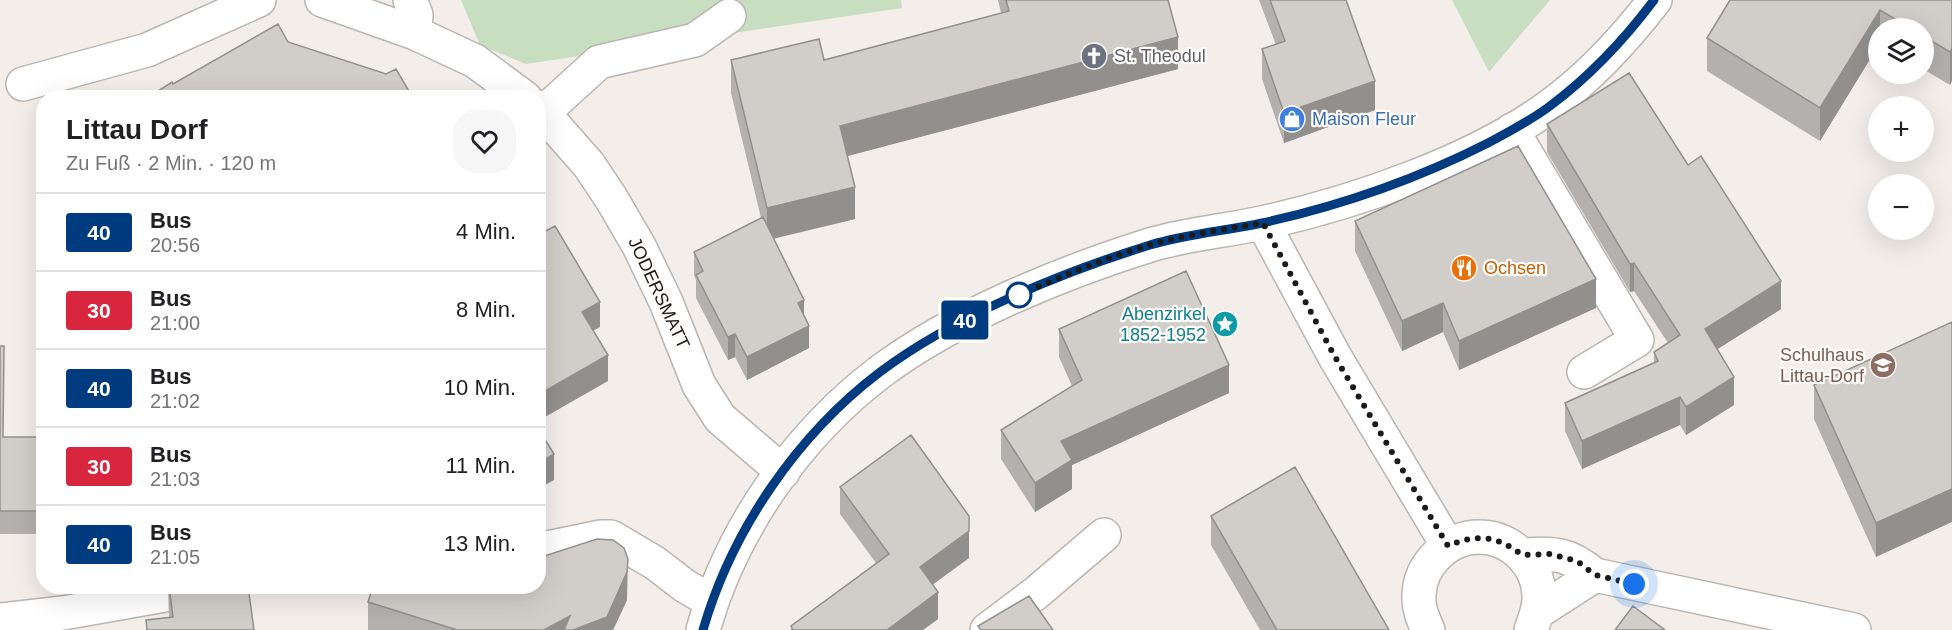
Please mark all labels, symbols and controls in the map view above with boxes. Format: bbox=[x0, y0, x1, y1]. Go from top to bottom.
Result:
map controls bbox=[1868, 18, 1934, 240]
button: layers bbox=[1868, 18, 1934, 84]
church icon: St. Theodul bbox=[1079, 41, 1109, 71]
place label: St. Theodul bbox=[1114, 46, 1206, 66]
button: + bbox=[1868, 96, 1934, 162]
shop icon: Maison Fleur bbox=[1277, 104, 1307, 134]
place label: Maison Fleur bbox=[1312, 109, 1416, 129]
button: heart bbox=[453, 110, 516, 173]
text: Littau Dorf bbox=[66, 114, 208, 145]
text: Zu Fuß · 2 Min. · 120 m bbox=[66, 152, 276, 174]
button: − bbox=[1868, 174, 1934, 240]
text: Bus bbox=[150, 208, 192, 233]
text: 4 Min. bbox=[456, 219, 516, 244]
text: 40 bbox=[87, 221, 111, 244]
text: 20:56 bbox=[150, 234, 200, 256]
street label: JODERSMATT bbox=[624, 234, 694, 352]
restaurant icon: Ochsen bbox=[1449, 253, 1479, 283]
place label: Ochsen bbox=[1484, 258, 1546, 278]
unlabelled marker bbox=[1006, 282, 1032, 308]
text: Bus bbox=[150, 286, 192, 311]
text: 8 Min. bbox=[456, 297, 516, 322]
text: 30 bbox=[87, 299, 111, 322]
line badge: 40 bbox=[938, 300, 992, 340]
place label: Abenzirkel 1852-1952 bbox=[1120, 304, 1206, 345]
text: 40 bbox=[953, 309, 977, 332]
place icon: Abenzirkel 1852-1952 bbox=[1210, 309, 1240, 339]
text: 21:00 bbox=[150, 312, 200, 334]
place label: Schulhaus Littau-Dorf bbox=[1780, 345, 1865, 386]
school or university icon: Schulhaus Littau-Dorf bbox=[1868, 350, 1898, 380]
text: Bus bbox=[150, 364, 192, 389]
text: 10 Min. bbox=[444, 375, 516, 400]
text: 40 bbox=[87, 377, 111, 400]
text: 21:02 bbox=[150, 390, 200, 412]
text: Bus bbox=[150, 442, 192, 467]
text: 11 Min. bbox=[445, 453, 516, 478]
text: 30 bbox=[87, 455, 111, 478]
text: 21:03 bbox=[150, 468, 200, 490]
text: Bus bbox=[150, 520, 192, 545]
text: 13 Min. bbox=[444, 531, 516, 556]
text: 40 bbox=[87, 533, 111, 556]
text: 21:05 bbox=[150, 546, 200, 568]
your location bbox=[1619, 569, 1649, 599]

